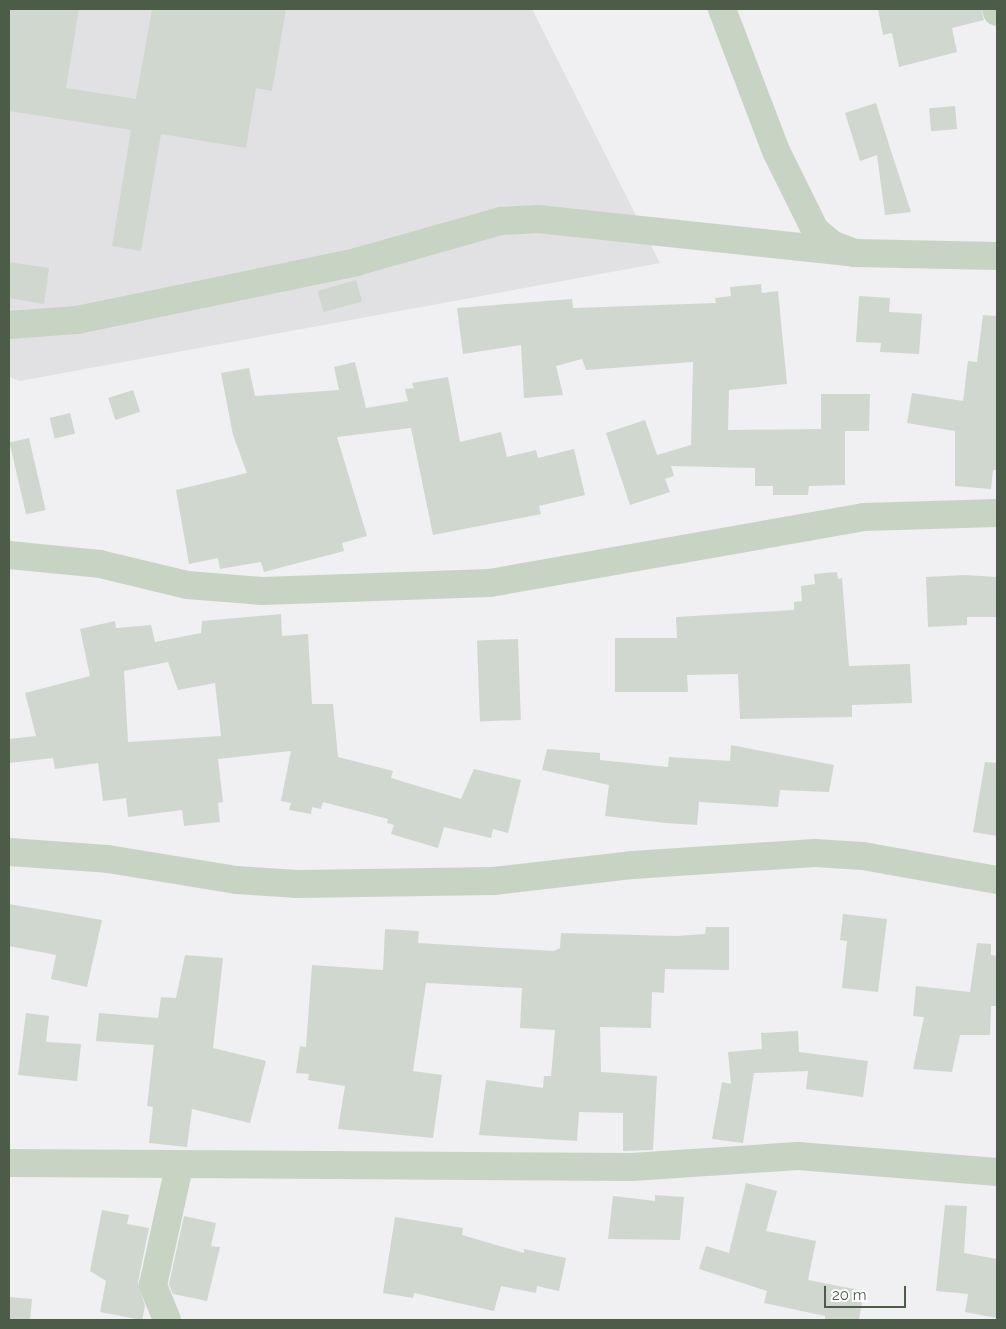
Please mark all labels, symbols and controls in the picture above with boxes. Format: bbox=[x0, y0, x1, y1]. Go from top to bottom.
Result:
scale bar bbox=[826, 1276, 908, 1308]
text: 20 m bbox=[832, 1286, 867, 1304]

